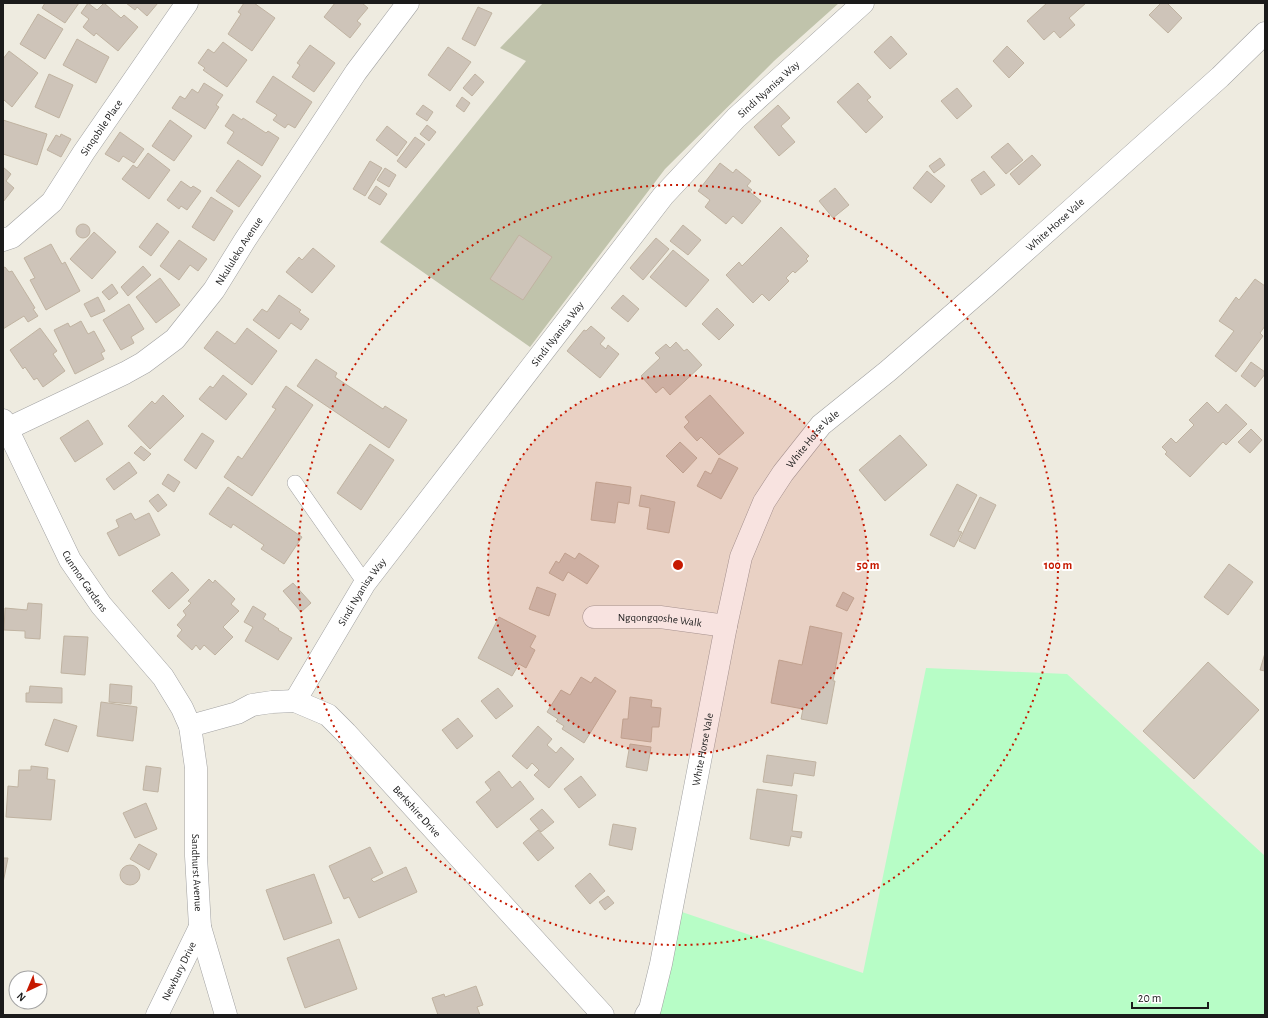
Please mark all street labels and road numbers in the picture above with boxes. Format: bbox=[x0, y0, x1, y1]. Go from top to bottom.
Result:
street label: Sindi Nyanisa Way bbox=[736, 58, 802, 120]
street label: Sinqobile Place bbox=[78, 98, 125, 158]
street label: White Horse Vale bbox=[1024, 196, 1086, 254]
street label: Nkululeko Avenue bbox=[213, 215, 265, 287]
street label: Sindi Nyanisa Way bbox=[529, 299, 586, 368]
street label: White Horse Vale bbox=[784, 408, 841, 470]
street label: Cunmor Gardens bbox=[60, 549, 109, 614]
street label: Sindi Nyanisa Way bbox=[336, 556, 388, 628]
street label: Ngqongqoshe Walk bbox=[618, 612, 702, 629]
street label: White Horse Vale bbox=[690, 712, 715, 787]
street label: Berkshire Drive bbox=[391, 784, 443, 839]
street label: Sandhurst Avenue bbox=[190, 834, 204, 912]
street label: Newbury Drive bbox=[160, 940, 198, 1002]

